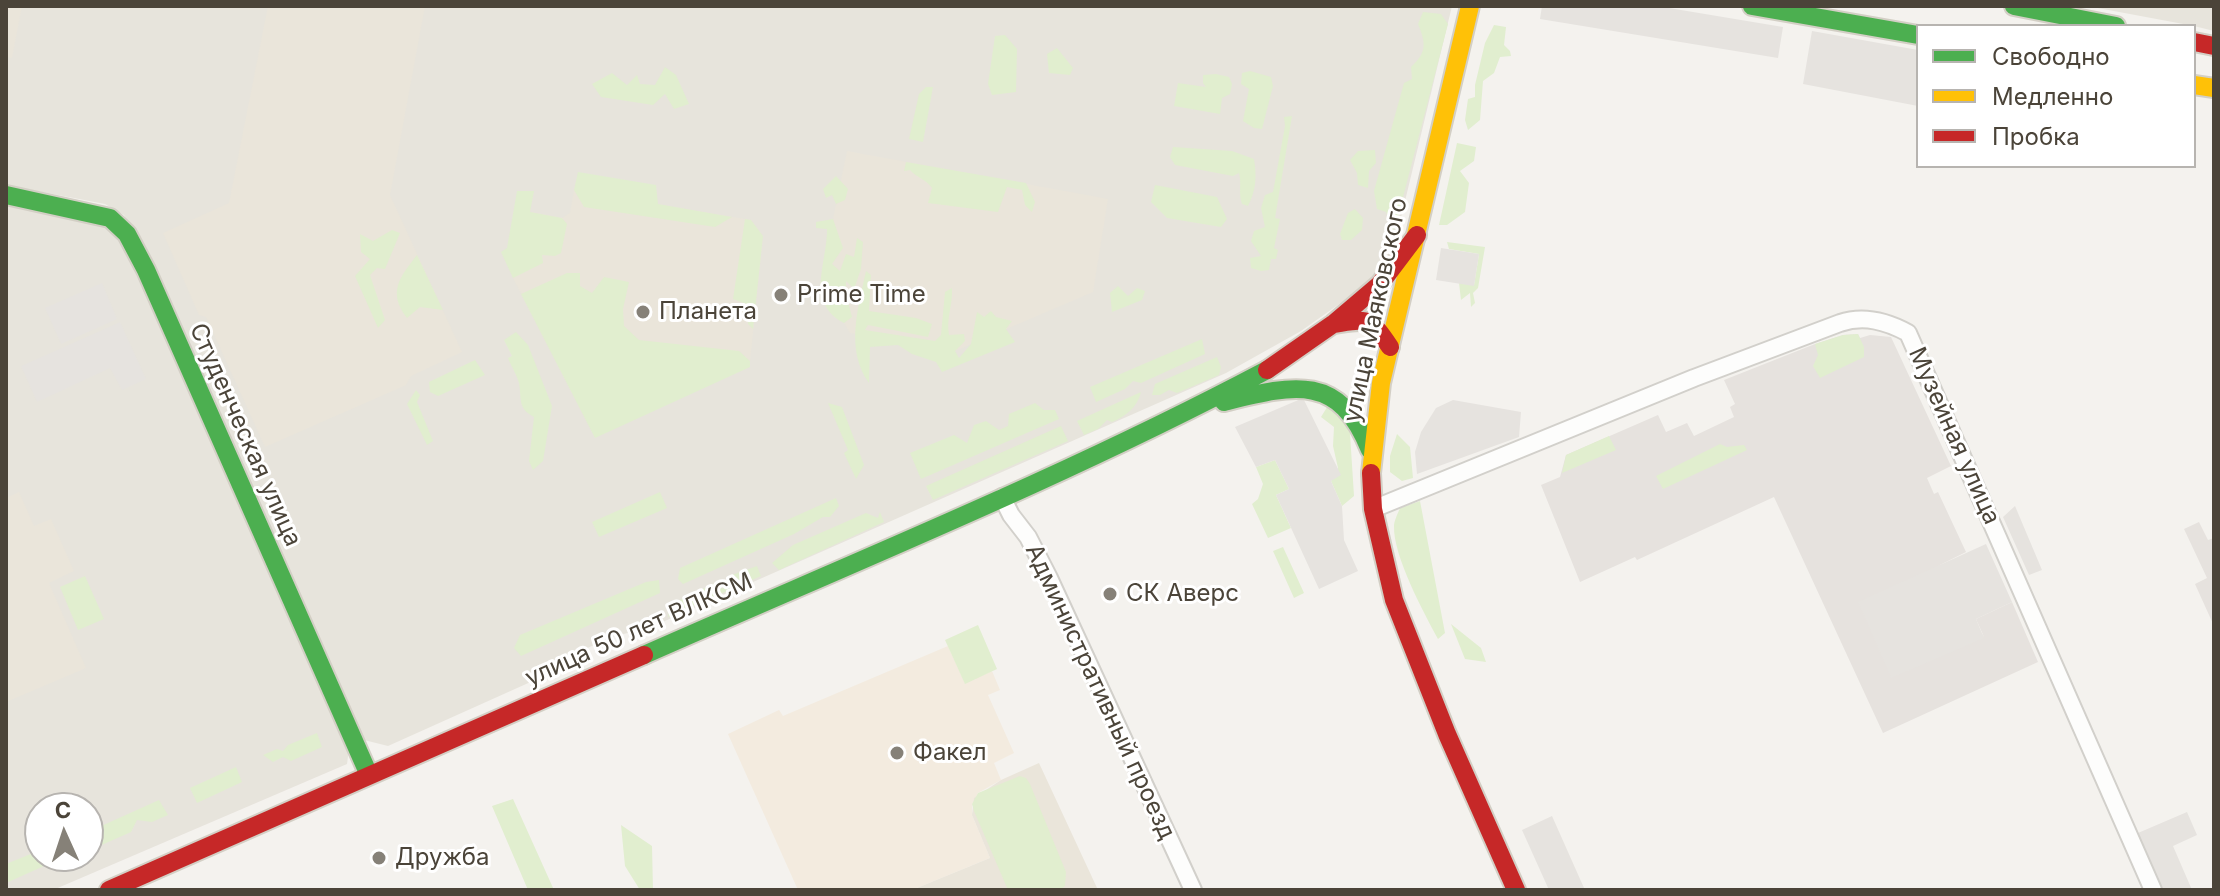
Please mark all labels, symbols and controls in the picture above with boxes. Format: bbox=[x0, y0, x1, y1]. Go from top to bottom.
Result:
legend bbox=[1916, 24, 2196, 168]
text: Свободно bbox=[1992, 42, 2110, 71]
text: Медленно bbox=[1992, 82, 2113, 111]
text: Пробка bbox=[1992, 122, 2080, 151]
street label: улица Маяковского bbox=[1338, 195, 1414, 425]
place label: Prime Time bbox=[797, 281, 926, 309]
marker: Prime Time bbox=[772, 286, 790, 304]
place label: Планета bbox=[659, 298, 757, 326]
marker: Планета bbox=[634, 303, 652, 321]
street label: Студенческая улица bbox=[183, 319, 307, 551]
street label: Музейная улица bbox=[1902, 343, 2006, 529]
street label: Административный проезд bbox=[1019, 540, 1181, 844]
street label: улица 50 лет ВЛКСМ bbox=[521, 567, 757, 693]
place label: СК Аверс bbox=[1126, 580, 1239, 608]
marker: СК Аверс bbox=[1101, 585, 1119, 603]
place label: Факел bbox=[913, 739, 987, 767]
marker: Факел bbox=[888, 744, 906, 762]
north arrow bbox=[24, 792, 104, 872]
text: С bbox=[54, 797, 72, 823]
place label: Дружба bbox=[395, 844, 490, 872]
marker: Дружба bbox=[370, 849, 388, 867]

